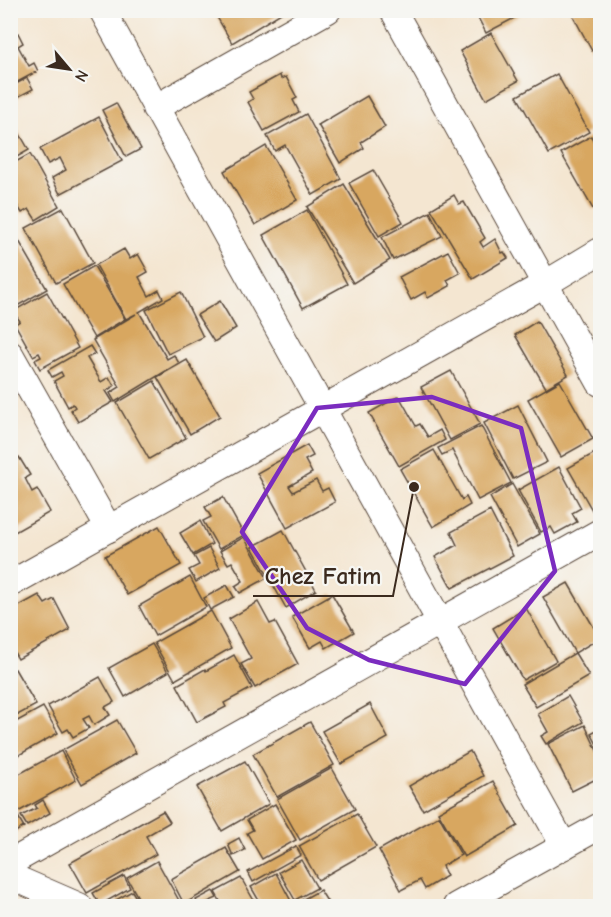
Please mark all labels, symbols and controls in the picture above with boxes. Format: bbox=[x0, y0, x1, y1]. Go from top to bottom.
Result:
north arrow bbox=[39, 39, 99, 99]
text: N bbox=[71, 67, 92, 85]
callout: Chez Fatim bbox=[253, 554, 393, 596]
text: Chez Fatim bbox=[265, 562, 381, 590]

